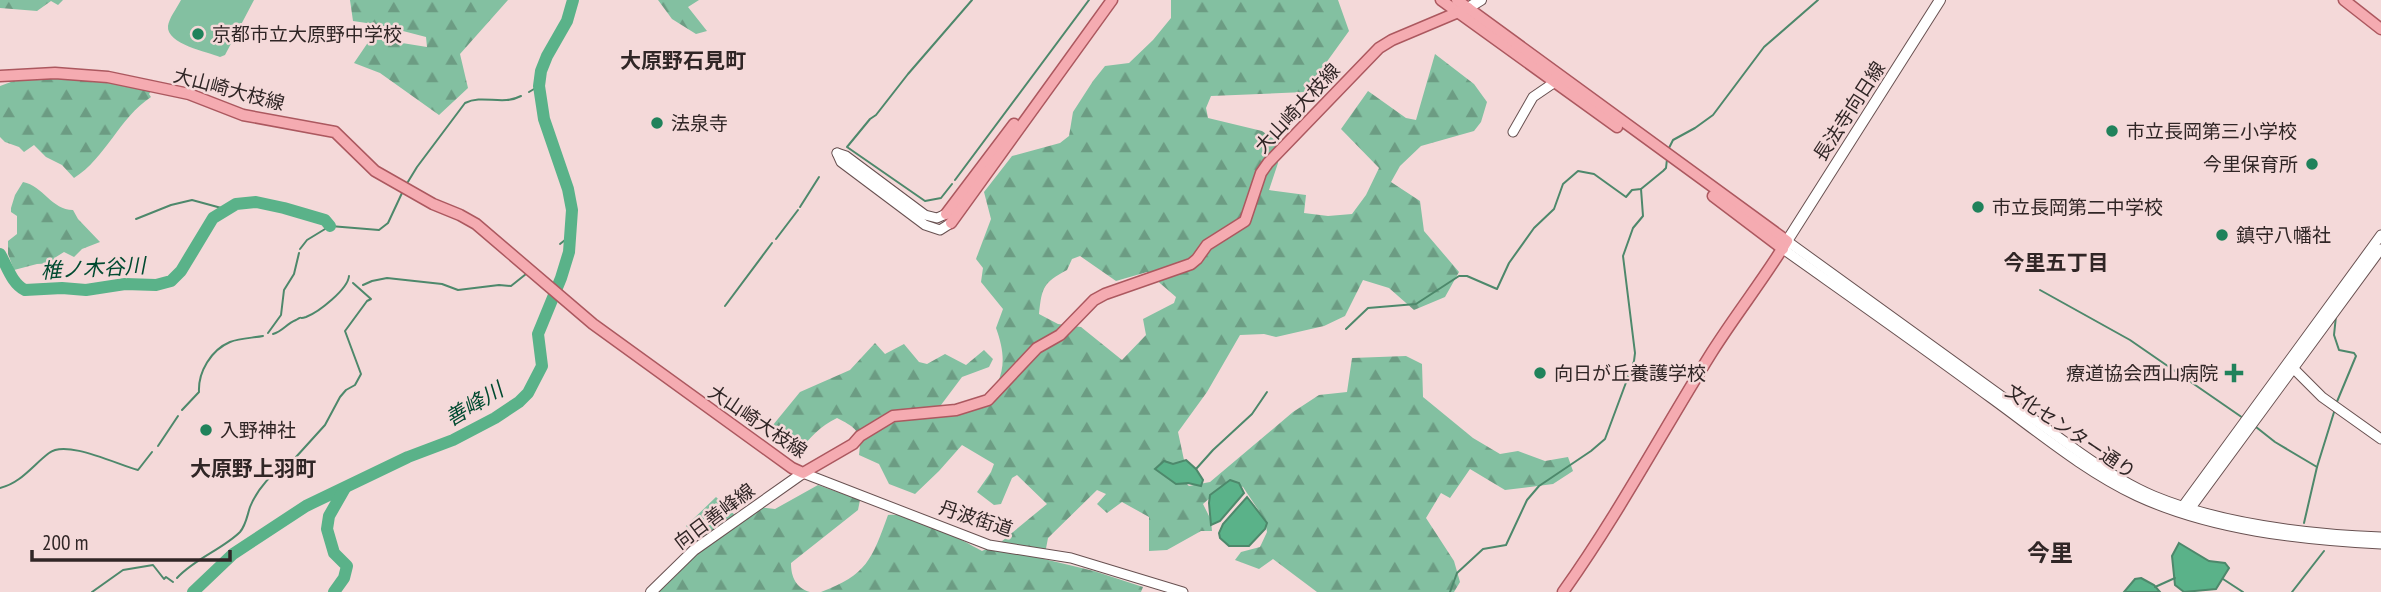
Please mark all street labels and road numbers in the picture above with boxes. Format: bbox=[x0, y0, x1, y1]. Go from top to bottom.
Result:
street label: 長法寺向日線 bbox=[1808, 57, 1890, 165]
street label: 大山崎大枝線 bbox=[1249, 58, 1345, 158]
street label: 大山崎大枝線 bbox=[171, 63, 287, 115]
street label: 大山崎大枝線 bbox=[704, 379, 812, 463]
street label: 文化センター通り bbox=[2001, 379, 2141, 483]
street label: 向日善峰線 bbox=[669, 478, 759, 554]
street label: 丹波街道 bbox=[936, 495, 1016, 541]

